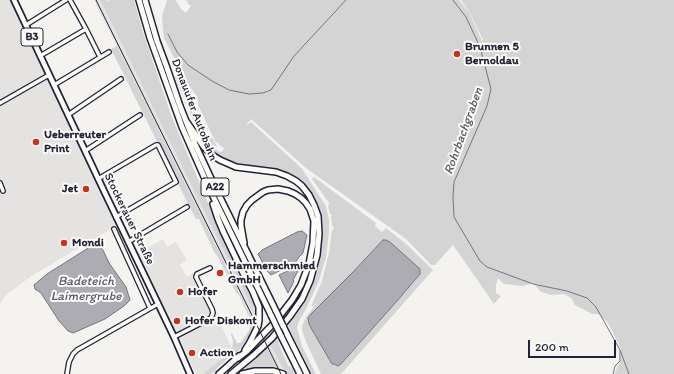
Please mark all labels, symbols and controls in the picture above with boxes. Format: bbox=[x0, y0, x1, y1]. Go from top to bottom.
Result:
road number: B3 bbox=[21, 28, 43, 46]
place label: Brunnen 5 Bernoldau bbox=[465, 40, 519, 68]
marker: Brunnen 5 Bernoldau bbox=[452, 49, 462, 59]
street label: Donauufer Autobahn bbox=[168, 57, 220, 163]
water label: Rohrbachgraben bbox=[441, 85, 487, 177]
place label: Ueberreuter Print bbox=[44, 128, 106, 156]
marker: Ueberreuter Print bbox=[31, 137, 41, 147]
street label: Stockerauer Straße bbox=[101, 171, 157, 267]
road number: A22 bbox=[201, 178, 229, 196]
place label: Jet bbox=[62, 182, 78, 196]
marker: Jet bbox=[81, 184, 91, 194]
place label: Mondi bbox=[72, 236, 104, 250]
marker: Mondi bbox=[59, 238, 69, 248]
place label: Hammerschmied GmbH bbox=[228, 259, 315, 287]
marker: Hammerschmied GmbH bbox=[215, 268, 225, 278]
water label: Badeteich Laimergrube bbox=[51, 274, 121, 305]
place label: Hofer bbox=[188, 285, 217, 299]
marker: Hofer bbox=[175, 287, 185, 297]
place label: Hofer Diskont bbox=[185, 314, 257, 328]
marker: Hofer Diskont bbox=[172, 316, 182, 326]
scale bar bbox=[530, 332, 618, 358]
text: 200 m bbox=[535, 340, 569, 354]
place label: Action bbox=[200, 346, 234, 360]
marker: Action bbox=[187, 348, 197, 358]

